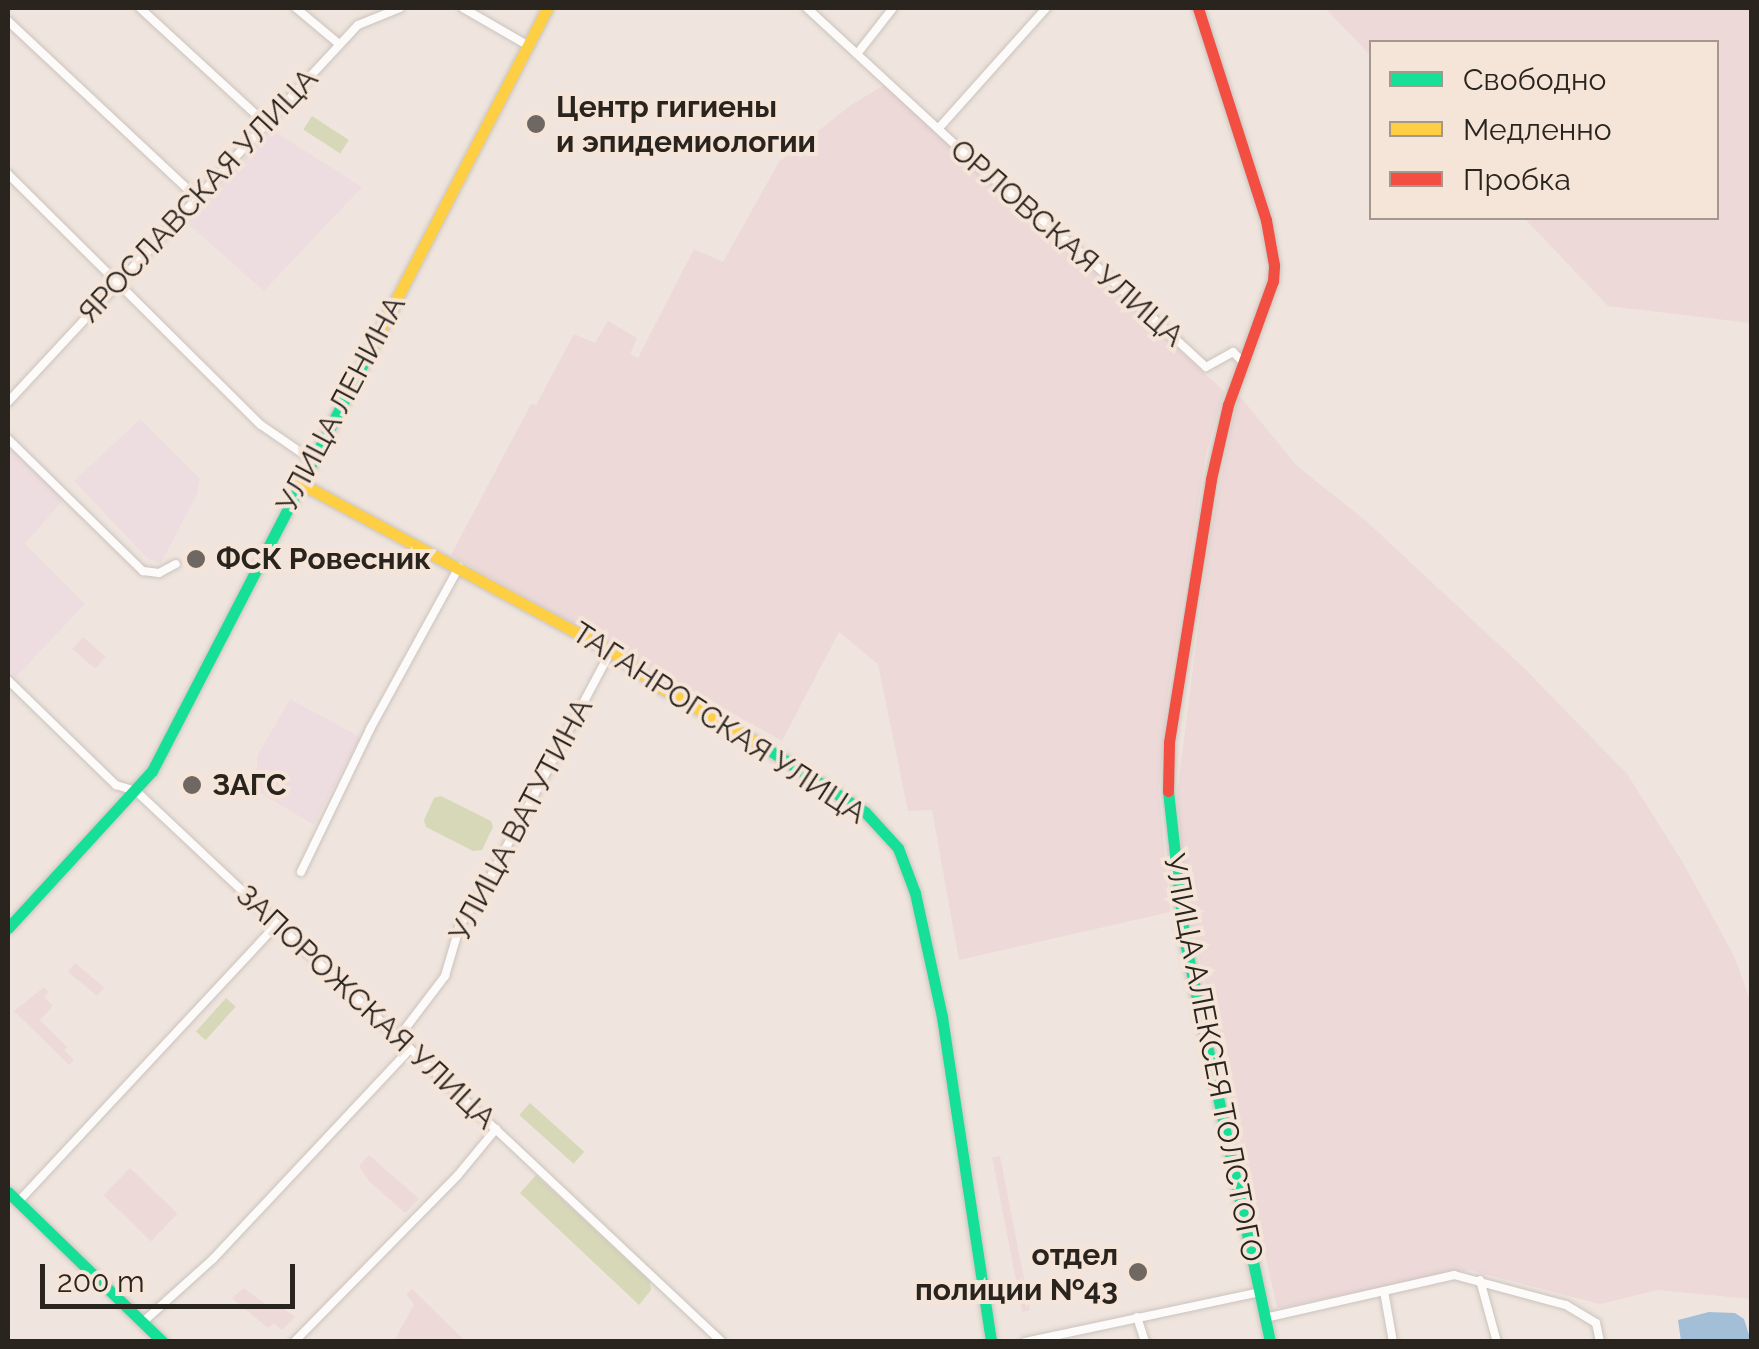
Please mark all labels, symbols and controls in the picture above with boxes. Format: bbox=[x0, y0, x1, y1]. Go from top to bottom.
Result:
legend bbox=[1369, 40, 1719, 220]
street label: ЯРОСЛАВСКАЯ УЛИЦА bbox=[71, 61, 325, 331]
text: Свободно bbox=[1463, 62, 1606, 97]
place label: Центр гигиены и эпидемиологии bbox=[556, 89, 816, 160]
text: Медленно bbox=[1463, 112, 1612, 147]
marker: Центр гигиены и эпидемиологии bbox=[525, 113, 547, 135]
street label: ОРЛОВСКАЯ УЛИЦА bbox=[943, 132, 1191, 354]
text: Пробка bbox=[1463, 162, 1571, 197]
street label: УЛИЦА ЛЕНИНА bbox=[269, 289, 413, 519]
place label: ФСК Ровесник bbox=[216, 541, 432, 577]
marker: ФСК Ровесник bbox=[185, 548, 207, 570]
street label: ТАГАНРОГСКАЯ УЛИЦА bbox=[565, 614, 873, 832]
street label: УЛИЦА ВАТУТИНА bbox=[441, 692, 601, 948]
place label: ЗАГС bbox=[212, 767, 287, 803]
marker: ЗАГС bbox=[181, 774, 203, 796]
street label: УЛИЦА АЛЕКСЕЯ ТОЛСТОГО bbox=[1156, 850, 1270, 1266]
street label: ЗАПОРОЖСКАЯ УЛИЦА bbox=[229, 877, 503, 1137]
place label: отдел полиции №43 bbox=[915, 1237, 1118, 1308]
scale bar bbox=[45, 1244, 300, 1306]
marker: отдел полиции №43 bbox=[1127, 1261, 1149, 1283]
text: 200 m bbox=[57, 1264, 145, 1299]

